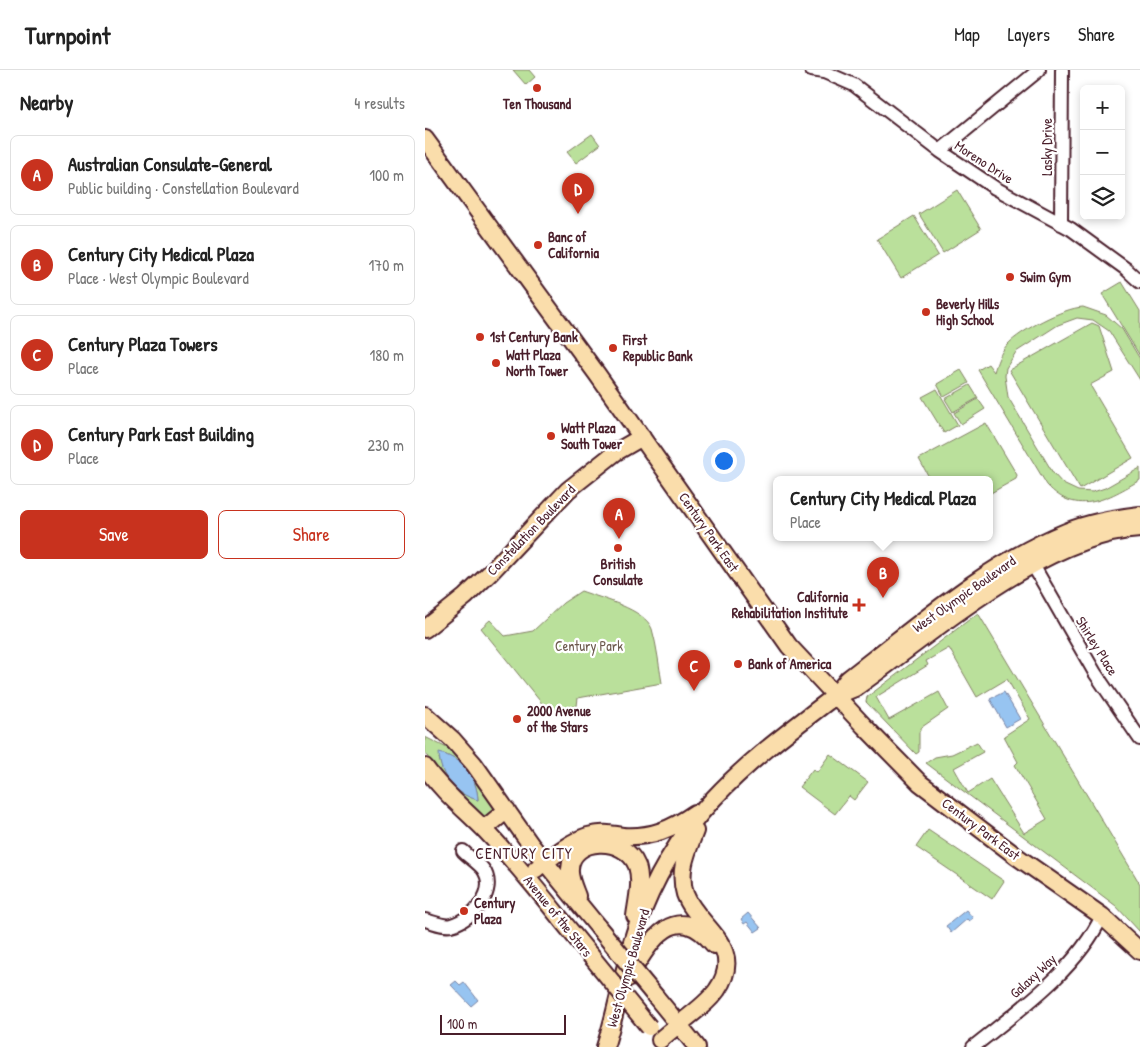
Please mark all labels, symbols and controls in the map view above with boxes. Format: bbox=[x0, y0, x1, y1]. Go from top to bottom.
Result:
text: Turnpoint bbox=[25, 19, 110, 51]
text: Map bbox=[954, 22, 980, 47]
text: Layers bbox=[1008, 22, 1050, 47]
text: Share bbox=[1078, 22, 1115, 47]
marker: Ten Thousand bbox=[531, 82, 543, 94]
map controls bbox=[1080, 85, 1125, 220]
button: + bbox=[1080, 85, 1125, 130]
text: Nearby bbox=[20, 88, 73, 117]
text: 4 results bbox=[354, 92, 405, 114]
place label: Ten Thousand bbox=[502, 94, 572, 113]
street label: Lasky Drive bbox=[1037, 118, 1057, 176]
button: − bbox=[1080, 130, 1125, 175]
street label: Moreno Drive bbox=[951, 136, 1018, 188]
text: Australian Consulate-General bbox=[68, 151, 272, 177]
text: A bbox=[33, 164, 41, 186]
text: 100 m bbox=[369, 164, 404, 186]
pin: D bbox=[562, 173, 594, 214]
button: layers bbox=[1080, 175, 1125, 220]
text: Public building · Constellation Boulevard bbox=[68, 177, 299, 199]
place label: Banc of California bbox=[548, 227, 600, 262]
marker: Banc of California bbox=[532, 239, 544, 251]
text: Century City Medical Plaza bbox=[68, 241, 254, 267]
text: B bbox=[33, 254, 41, 276]
text: 170 m bbox=[369, 254, 404, 276]
text: Place · West Olympic Boulevard bbox=[68, 267, 249, 289]
place label: Swim Gym bbox=[1020, 267, 1071, 288]
marker: Swim Gym bbox=[1004, 271, 1016, 283]
place label: Beverly Hills High School bbox=[936, 294, 1000, 331]
marker: Beverly Hills High School bbox=[920, 306, 932, 318]
place label: 1st Century Bank bbox=[490, 327, 578, 348]
place label: First Republic Bank bbox=[622, 330, 693, 367]
text: Century Plaza Towers bbox=[68, 331, 218, 357]
marker: 1st Century Bank bbox=[474, 331, 486, 343]
marker: First Republic Bank bbox=[607, 342, 619, 354]
text: C bbox=[33, 344, 41, 366]
text: 180 m bbox=[370, 344, 404, 366]
place label: Watt Plaza North Tower bbox=[506, 345, 569, 380]
text: Place bbox=[68, 357, 99, 379]
marker: Watt Plaza North Tower bbox=[490, 357, 502, 369]
place label: Watt Plaza South Tower bbox=[561, 418, 623, 453]
text: Century Park East Building bbox=[68, 421, 254, 447]
marker: Watt Plaza South Tower bbox=[545, 430, 557, 442]
text: D bbox=[33, 434, 41, 456]
text: 230 m bbox=[368, 434, 404, 456]
text: Place bbox=[68, 447, 99, 469]
your location bbox=[711, 448, 737, 474]
popup bbox=[773, 476, 993, 541]
street label: Constellation Boulevard bbox=[482, 480, 579, 579]
text: Century City Medical Plaza bbox=[790, 485, 976, 511]
street label: Century Park East bbox=[674, 488, 744, 576]
pin: A bbox=[603, 498, 635, 539]
button: Save bbox=[20, 510, 208, 559]
button: Share bbox=[218, 510, 405, 559]
text: Place bbox=[790, 511, 821, 533]
marker: British Consulate bbox=[612, 542, 624, 554]
street label: West Olympic Boulevard bbox=[908, 551, 1020, 637]
place label: British Consulate bbox=[593, 554, 644, 589]
pin: B bbox=[867, 557, 899, 598]
place label: California Rehabilitation Institute bbox=[732, 587, 849, 622]
marker: California Rehabilitation Institute bbox=[852, 598, 866, 612]
street label: Shirley Place bbox=[1071, 613, 1123, 680]
park label: Century Park bbox=[555, 636, 623, 656]
pin: C bbox=[678, 650, 710, 691]
place label: Bank of America bbox=[748, 654, 832, 673]
marker: Bank of America bbox=[732, 658, 744, 670]
place label: 2000 Avenue of the Stars bbox=[527, 701, 592, 736]
marker: 2000 Avenue of the Stars bbox=[511, 713, 523, 725]
street label: Century Park East bbox=[938, 793, 1024, 865]
district label: CENTURY CITY bbox=[475, 842, 573, 864]
street label: Avenue of the Stars bbox=[520, 871, 597, 960]
place label: Century Plaza bbox=[474, 893, 515, 928]
marker: Century Plaza bbox=[458, 905, 470, 917]
street label: West Olympic Boulevard bbox=[602, 906, 655, 1029]
street label: Galaxy Way bbox=[1005, 949, 1061, 1003]
scale bar bbox=[440, 1012, 566, 1035]
text: 100 m bbox=[447, 1014, 477, 1033]

